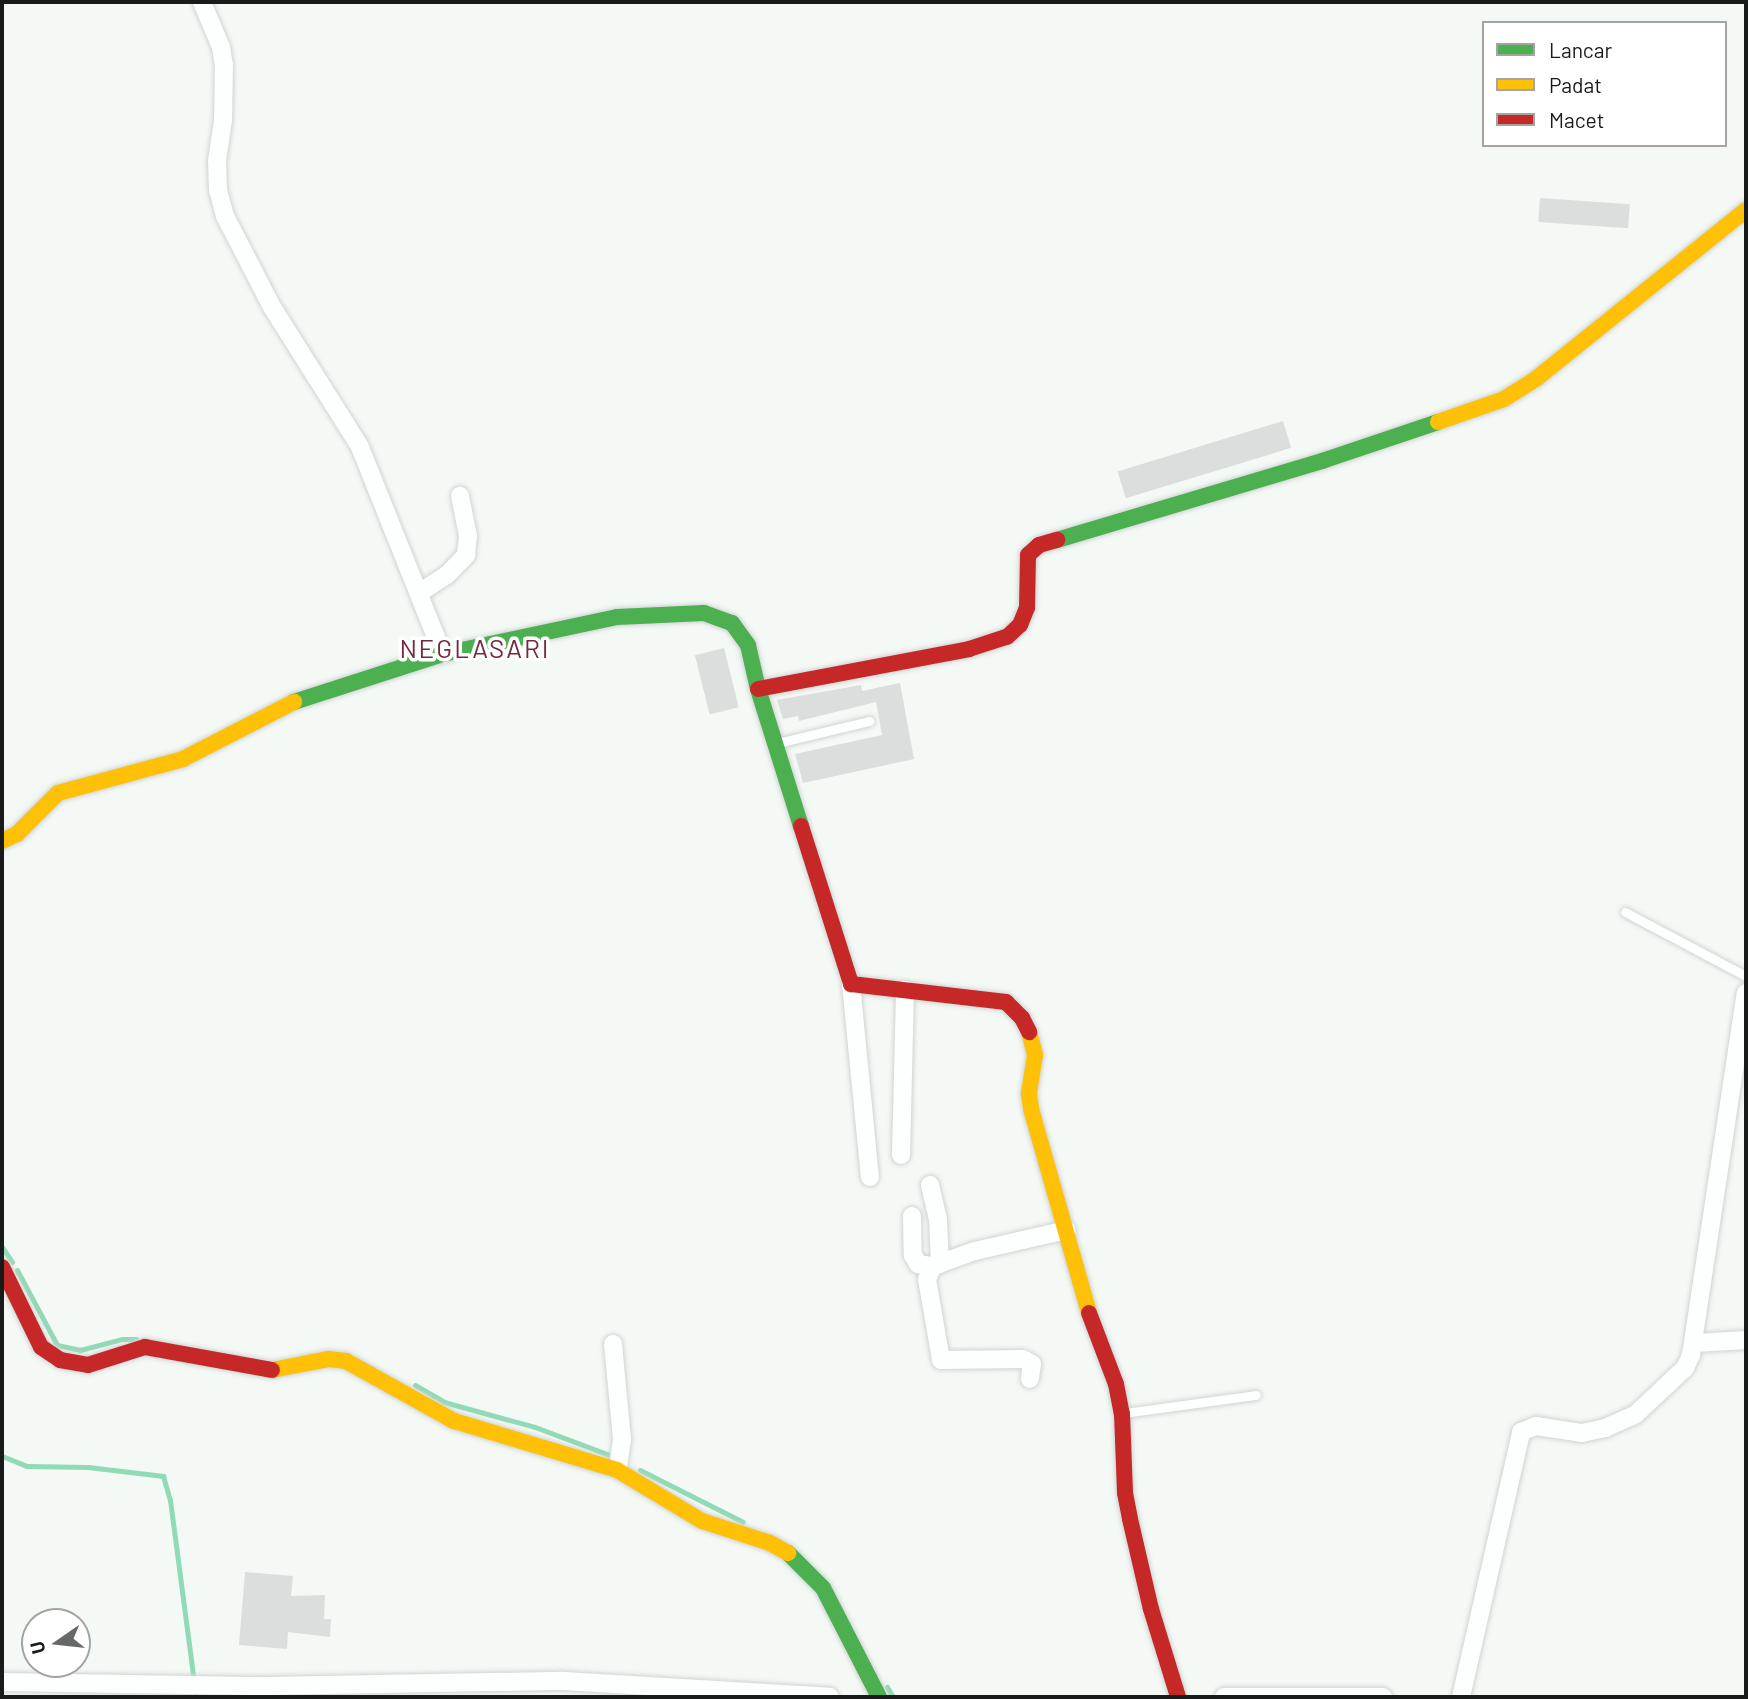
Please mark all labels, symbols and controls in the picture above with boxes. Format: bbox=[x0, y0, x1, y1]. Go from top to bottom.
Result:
legend bbox=[1482, 21, 1727, 147]
text: Lancar bbox=[1549, 37, 1612, 62]
text: Padat bbox=[1549, 72, 1602, 97]
text: Macet bbox=[1549, 107, 1604, 132]
district label: NEGLASARI bbox=[401, 632, 549, 664]
north arrow bbox=[21, 1608, 91, 1678]
text: U bbox=[24, 1639, 50, 1656]

